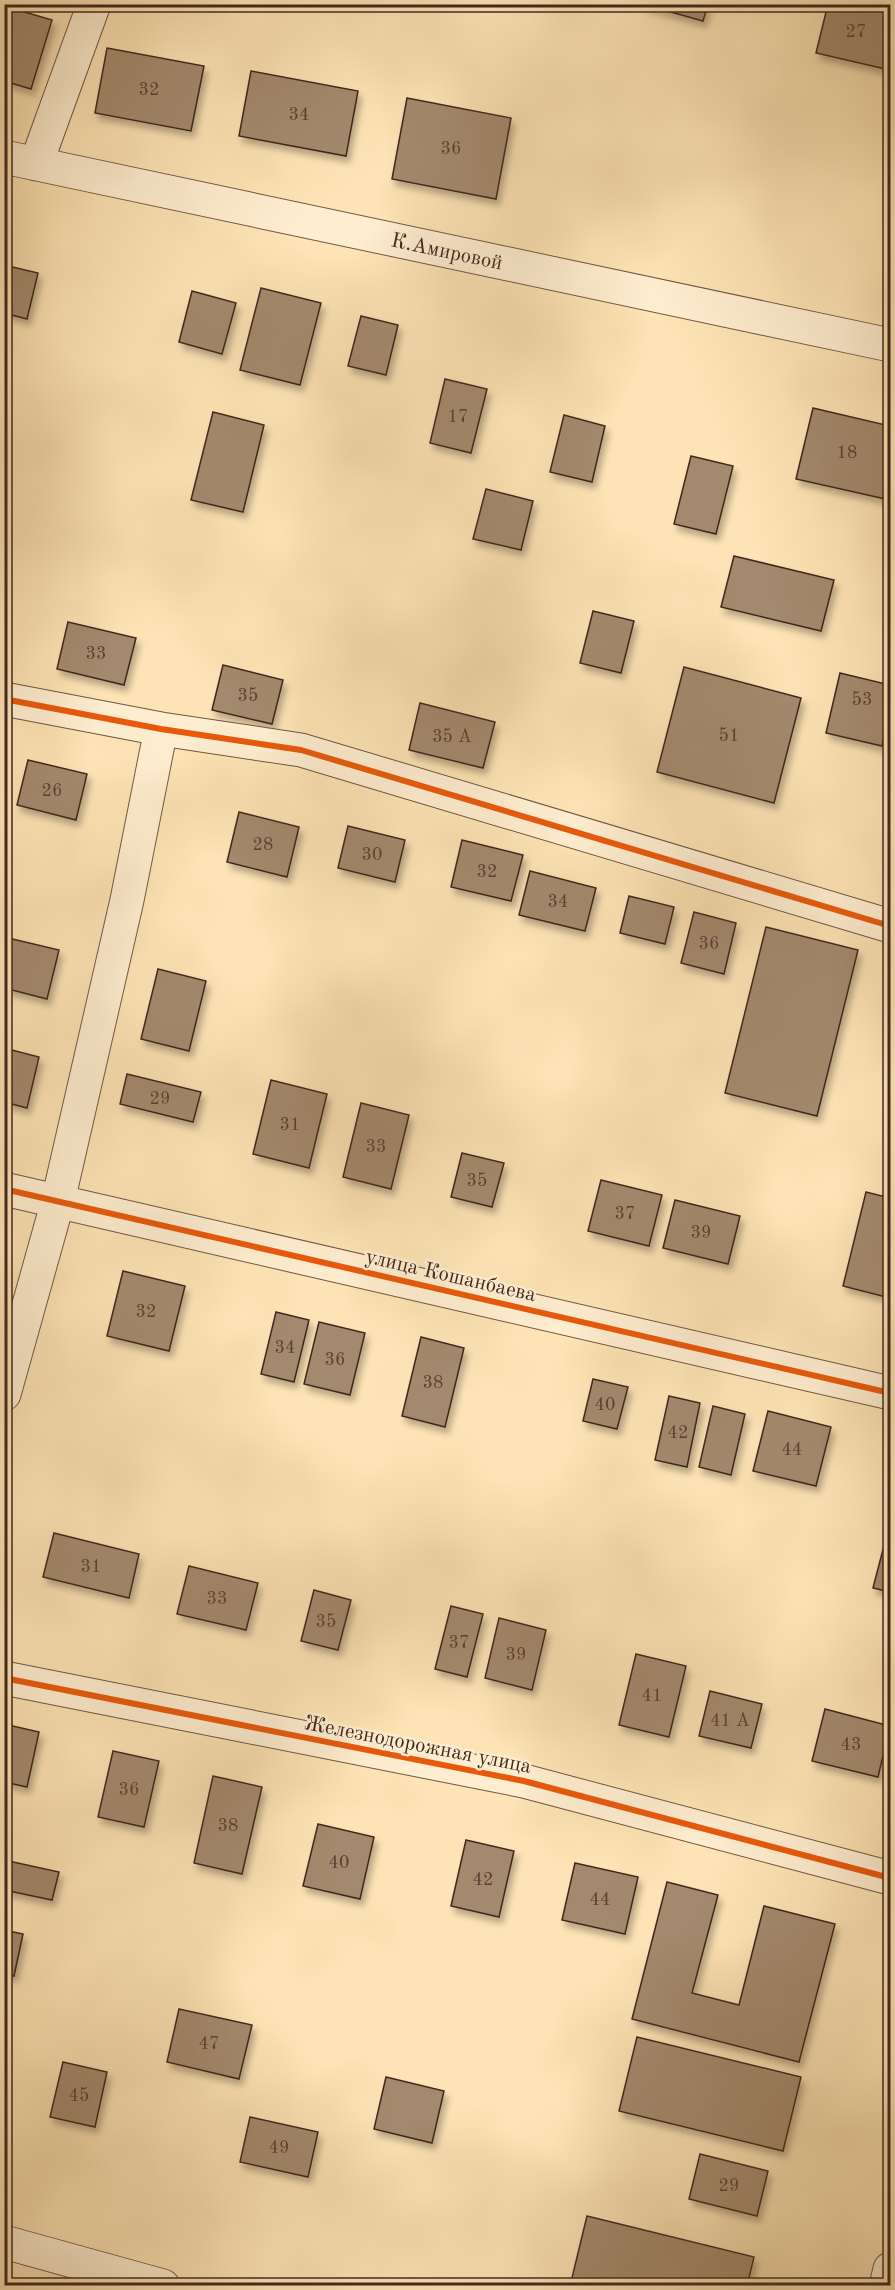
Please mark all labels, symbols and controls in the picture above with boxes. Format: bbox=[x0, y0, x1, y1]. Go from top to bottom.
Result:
house number: 27 bbox=[846, 23, 866, 41]
house number: 32 bbox=[139, 81, 159, 99]
house number: 34 bbox=[289, 106, 309, 124]
house number: 36 bbox=[441, 140, 461, 158]
street label: К.Амировой bbox=[389, 230, 504, 275]
house number: 17 bbox=[448, 408, 468, 426]
house number: 18 bbox=[837, 444, 857, 462]
house number: 33 bbox=[86, 645, 106, 663]
house number: 35 bbox=[238, 687, 258, 705]
house number: 53 bbox=[852, 691, 872, 709]
house number: 51 bbox=[719, 727, 739, 745]
house number: 35 А bbox=[432, 728, 472, 746]
house number: 26 bbox=[42, 782, 62, 800]
house number: 28 bbox=[253, 836, 273, 854]
house number: 30 bbox=[362, 846, 382, 864]
house number: 32 bbox=[477, 863, 497, 881]
house number: 34 bbox=[548, 893, 568, 911]
house number: 36 bbox=[699, 935, 719, 953]
house number: 29 bbox=[150, 1090, 170, 1108]
house number: 31 bbox=[280, 1116, 300, 1134]
house number: 33 bbox=[366, 1138, 386, 1156]
house number: 35 bbox=[467, 1172, 487, 1190]
house number: 37 bbox=[615, 1205, 635, 1223]
house number: 39 bbox=[691, 1224, 711, 1242]
street label: улица Кошанбаева bbox=[363, 1247, 538, 1306]
house number: 32 bbox=[136, 1303, 156, 1321]
house number: 34 bbox=[275, 1339, 295, 1357]
house number: 36 bbox=[325, 1351, 345, 1369]
house number: 38 bbox=[423, 1374, 443, 1392]
house number: 40 bbox=[595, 1396, 615, 1414]
house number: 42 bbox=[668, 1424, 688, 1442]
house number: 44 bbox=[782, 1441, 802, 1459]
house number: 31 bbox=[81, 1558, 101, 1576]
house number: 33 bbox=[207, 1590, 227, 1608]
house number: 35 bbox=[316, 1613, 336, 1631]
house number: 37 bbox=[449, 1634, 469, 1652]
house number: 39 bbox=[506, 1646, 526, 1664]
house number: 41 bbox=[642, 1687, 662, 1705]
house number: 41 А bbox=[710, 1712, 750, 1730]
street label: Железнодорожная улица bbox=[302, 1713, 533, 1778]
house number: 43 bbox=[841, 1736, 861, 1754]
house number: 36 bbox=[119, 1781, 139, 1799]
house number: 38 bbox=[218, 1817, 238, 1835]
house number: 40 bbox=[329, 1854, 349, 1872]
house number: 42 bbox=[473, 1871, 493, 1889]
house number: 44 bbox=[590, 1891, 610, 1909]
house number: 47 bbox=[199, 2035, 219, 2053]
house number: 45 bbox=[69, 2087, 89, 2105]
house number: 49 bbox=[269, 2139, 289, 2157]
house number: 29 bbox=[719, 2177, 739, 2195]

